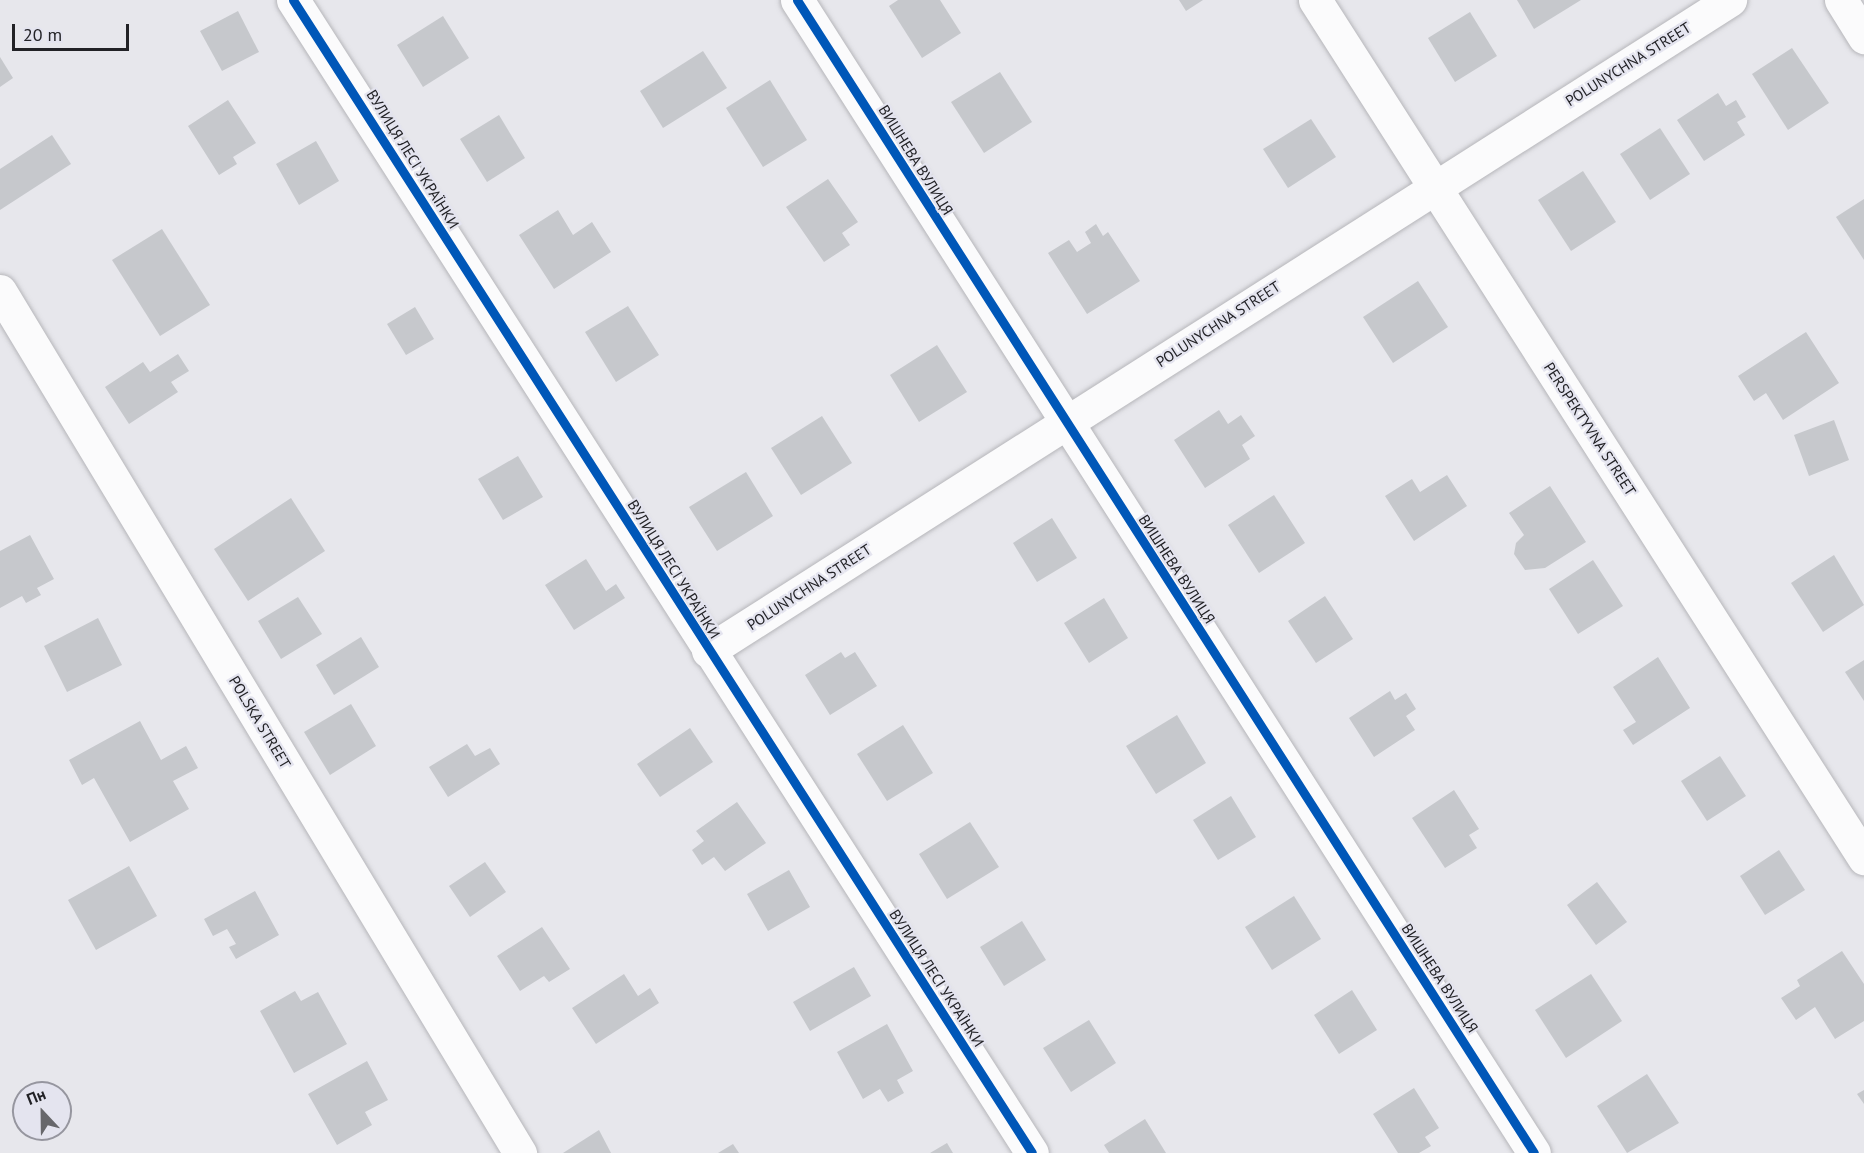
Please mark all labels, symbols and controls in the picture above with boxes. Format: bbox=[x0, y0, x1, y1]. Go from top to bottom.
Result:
scale bar bbox=[15, 12, 132, 50]
street label: POLUNYCHNA STREET bbox=[1562, 18, 1694, 110]
text: 20 m bbox=[23, 23, 62, 46]
street label: ВУЛИЦЯ ЛЕСІ УКРАЇНКИ bbox=[363, 86, 463, 232]
street label: ВИШНЕВА ВУЛИЦЯ bbox=[875, 101, 957, 219]
street label: POLUNYCHNA STREET bbox=[1152, 277, 1284, 371]
street label: PERSPEKTYVNA STREET bbox=[1540, 359, 1640, 499]
street label: ВУЛИЦЯ ЛЕСІ УКРАЇНКИ bbox=[624, 496, 724, 642]
street label: ВИШНЕВА ВУЛИЦЯ bbox=[1135, 511, 1219, 627]
street label: POLUNYCHNA STREET bbox=[743, 540, 875, 634]
street label: POLSKA STREET bbox=[225, 672, 295, 772]
street label: ВУЛИЦЯ ЛЕСІ УКРАЇНКИ bbox=[886, 906, 988, 1050]
street label: ВИШНЕВА ВУЛИЦЯ bbox=[1398, 920, 1482, 1036]
north arrow bbox=[12, 1081, 72, 1141]
text: Пн bbox=[24, 1083, 48, 1109]

